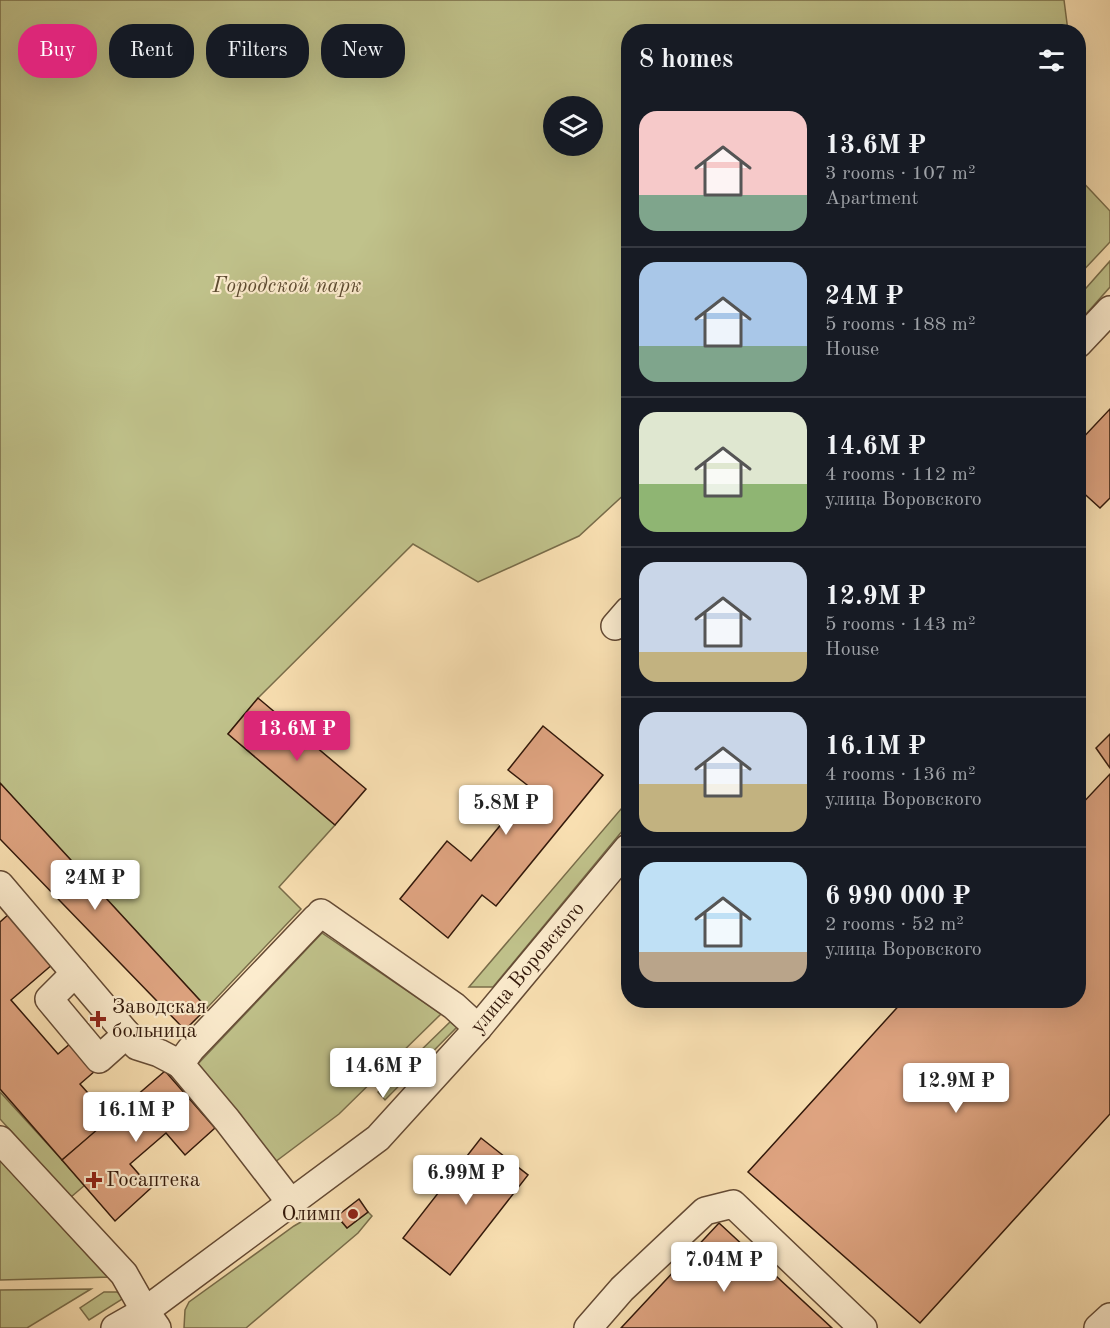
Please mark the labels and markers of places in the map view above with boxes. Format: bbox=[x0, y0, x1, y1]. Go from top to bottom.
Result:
pin: 13.6M ₽ bbox=[242, 711, 352, 762]
pin: 5.8M ₽ bbox=[457, 785, 555, 836]
pin: 24M ₽ bbox=[53, 860, 137, 911]
place label: Заводская больница bbox=[112, 997, 207, 1042]
marker: Заводская больница bbox=[89, 1010, 107, 1028]
pin: 14.6M ₽ bbox=[328, 1048, 438, 1099]
pin: 12.9M ₽ bbox=[901, 1063, 1011, 1114]
pin: 16.1M ₽ bbox=[81, 1092, 191, 1143]
pin: 6.99M ₽ bbox=[411, 1155, 521, 1206]
place label: Госаптека bbox=[106, 1170, 200, 1191]
marker: Госаптека bbox=[87, 1173, 101, 1187]
place label: Олимп bbox=[282, 1204, 341, 1225]
marker: Олимп bbox=[346, 1207, 360, 1221]
pin: 7.04M ₽ bbox=[669, 1242, 779, 1293]

